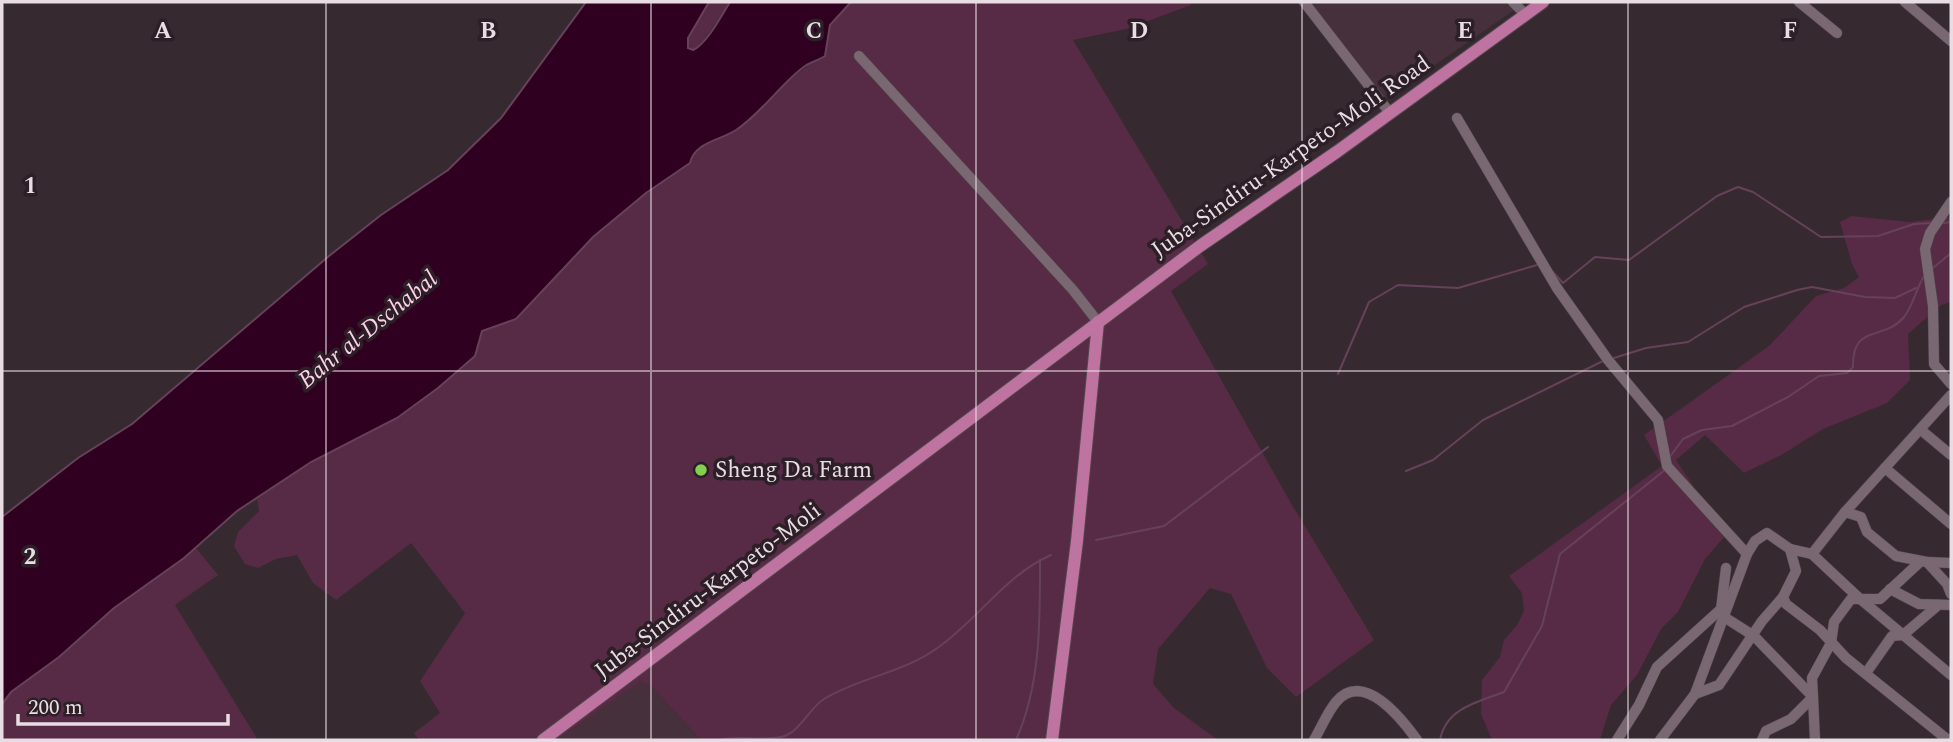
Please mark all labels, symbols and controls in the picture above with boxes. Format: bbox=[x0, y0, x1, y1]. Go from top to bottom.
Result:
text: A bbox=[154, 14, 172, 49]
text: B bbox=[480, 14, 496, 49]
text: C bbox=[806, 14, 822, 49]
text: D bbox=[1130, 14, 1148, 49]
text: E bbox=[1457, 14, 1473, 49]
text: F bbox=[1783, 14, 1797, 49]
street label: Juba-Sindiru-Karpeto-Moli Road bbox=[1144, 47, 1438, 267]
text: 1 bbox=[24, 169, 36, 204]
water label: Bahr al-Dschabal bbox=[290, 262, 446, 398]
place label: Sheng Da Farm bbox=[715, 453, 872, 488]
marker: Sheng Da Farm bbox=[693, 462, 709, 478]
street label: Juba-Sindiru-Karpeto-Moli bbox=[587, 494, 829, 688]
text: 2 bbox=[24, 540, 37, 575]
scale bar bbox=[18, 682, 228, 726]
text: 200 m bbox=[28, 692, 83, 724]

